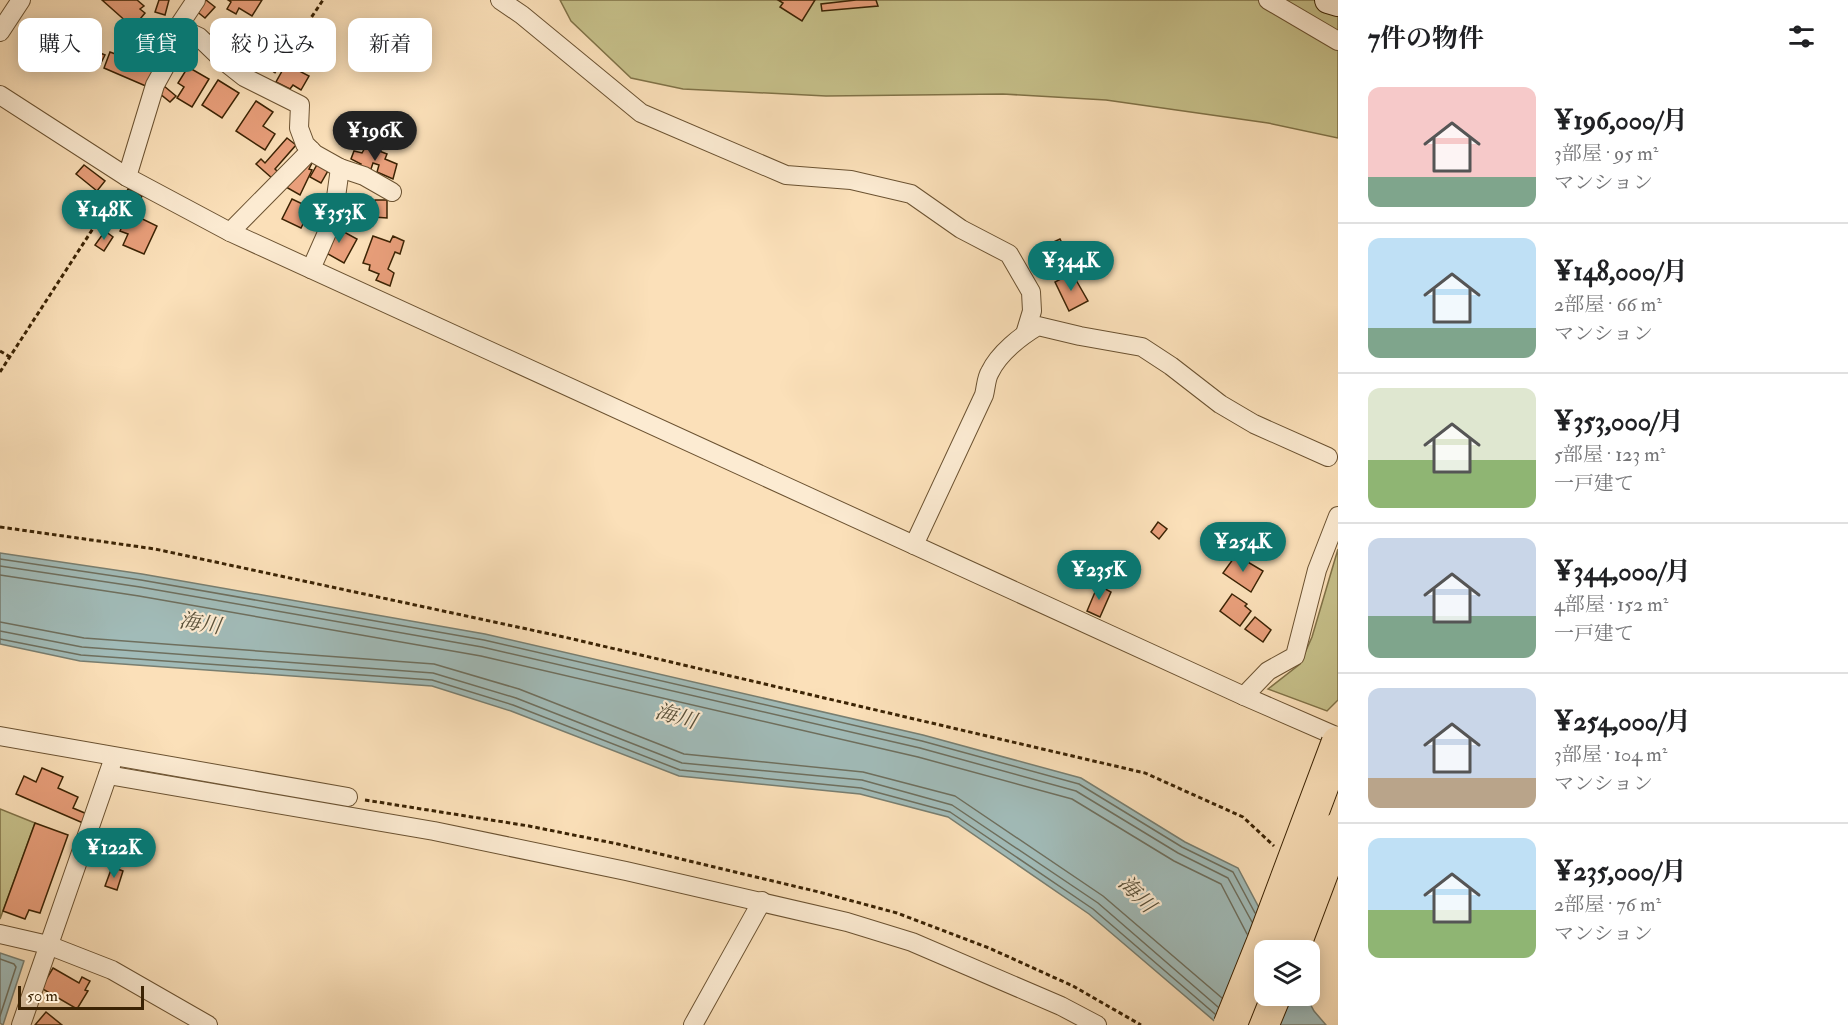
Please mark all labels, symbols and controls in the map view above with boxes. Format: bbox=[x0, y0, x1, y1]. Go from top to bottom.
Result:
chip: 購入 bbox=[18, 18, 102, 72]
chip: 賃貸 bbox=[114, 18, 198, 72]
chip: 絞り込み bbox=[210, 18, 336, 72]
chip: 新着 bbox=[348, 18, 432, 72]
icon: filters bbox=[1785, 20, 1818, 53]
text: 7件の物件 bbox=[1368, 23, 1484, 55]
text: ¥196,000/月 bbox=[1554, 105, 1688, 137]
pin: ¥196K bbox=[333, 111, 417, 162]
icon: home bbox=[1416, 111, 1488, 183]
text: ¥196K bbox=[347, 118, 403, 143]
text: 3部屋 · 95 m² bbox=[1554, 141, 1658, 166]
text: マンション bbox=[1554, 170, 1653, 195]
pin: ¥148K bbox=[62, 190, 146, 241]
pin: ¥353K bbox=[297, 193, 381, 244]
text: ¥148K bbox=[76, 197, 132, 222]
text: ¥353K bbox=[312, 200, 366, 225]
pin: ¥344K bbox=[1029, 241, 1113, 292]
text: ¥344K bbox=[1042, 248, 1100, 273]
text: ¥148,000/月 bbox=[1554, 256, 1688, 288]
icon: home bbox=[1416, 262, 1488, 334]
text: 2部屋 · 66 m² bbox=[1554, 292, 1662, 317]
text: マンション bbox=[1554, 321, 1653, 346]
text: ¥353,000/月 bbox=[1554, 406, 1684, 438]
icon: home bbox=[1416, 412, 1488, 484]
text: 5部屋 · 123 m² bbox=[1554, 442, 1665, 467]
text: 一戸建て bbox=[1554, 471, 1634, 496]
pin: ¥254K bbox=[1201, 522, 1285, 573]
text: ¥254K bbox=[1214, 529, 1272, 554]
pin: ¥235K bbox=[1057, 550, 1141, 601]
text: ¥344,000/月 bbox=[1554, 556, 1691, 588]
text: ¥235K bbox=[1071, 557, 1127, 582]
icon: home bbox=[1416, 562, 1488, 634]
text: 4部屋 · 152 m² bbox=[1554, 592, 1668, 617]
water label: 海川 bbox=[177, 607, 225, 640]
text: 一戸建て bbox=[1554, 621, 1634, 646]
water label: 海川 bbox=[652, 698, 702, 736]
text: ¥254,000/月 bbox=[1554, 706, 1691, 738]
icon: home bbox=[1416, 712, 1488, 784]
text: 3部屋 · 104 m² bbox=[1554, 742, 1667, 767]
text: マンション bbox=[1554, 771, 1653, 796]
pin: ¥122K bbox=[72, 828, 156, 879]
text: ¥122K bbox=[86, 835, 142, 860]
text: ¥235,000/月 bbox=[1554, 856, 1687, 888]
icon: home bbox=[1416, 862, 1488, 934]
water label: 海川 bbox=[1112, 870, 1162, 920]
text: 2部屋 · 76 m² bbox=[1554, 892, 1661, 917]
text: マンション bbox=[1554, 921, 1653, 946]
map controls bbox=[1254, 940, 1320, 1006]
button: layers bbox=[1254, 940, 1320, 1006]
scale bar bbox=[18, 983, 144, 1010]
text: 50 m bbox=[27, 986, 58, 1006]

